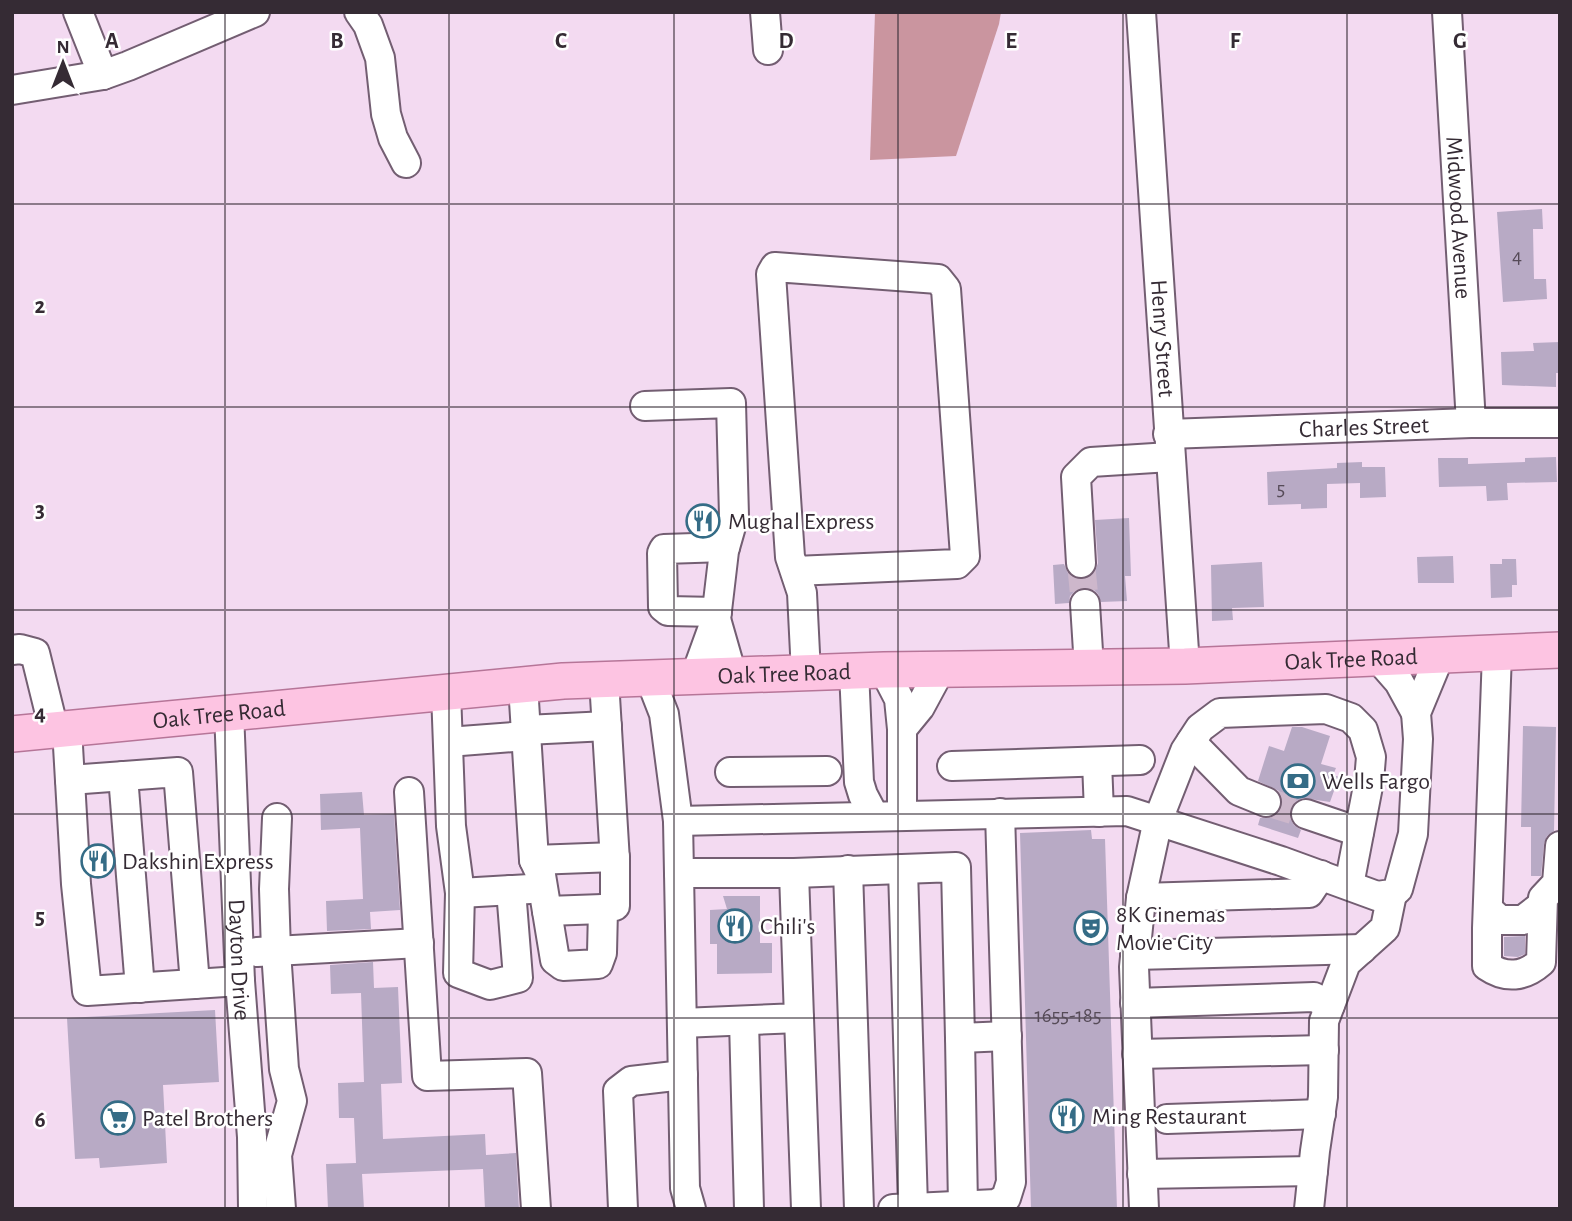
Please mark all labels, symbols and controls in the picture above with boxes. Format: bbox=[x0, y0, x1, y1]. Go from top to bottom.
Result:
north arrow bbox=[28, 28, 98, 98]
text: A bbox=[105, 30, 119, 53]
text: B bbox=[330, 30, 344, 53]
text: C bbox=[555, 30, 567, 53]
text: D bbox=[778, 30, 794, 53]
text: E bbox=[1005, 30, 1017, 53]
text: F bbox=[1230, 30, 1241, 53]
text: G bbox=[1453, 30, 1467, 53]
text: N bbox=[56, 38, 70, 57]
street label: Midwood Avenue bbox=[1441, 136, 1475, 300]
house number: 4 bbox=[1512, 246, 1522, 267]
street label: Henry Street bbox=[1146, 279, 1178, 398]
text: 2 bbox=[35, 295, 46, 318]
street label: Charles Street bbox=[1299, 414, 1430, 442]
house number: 5 bbox=[1277, 478, 1285, 499]
text: 3 bbox=[35, 499, 45, 522]
restaurant icon: Mughal Express bbox=[684, 502, 722, 540]
place label: Mughal Express bbox=[728, 510, 874, 534]
street label: Oak Tree Road bbox=[1284, 645, 1418, 675]
street label: Oak Tree Road bbox=[717, 660, 851, 689]
street label: Oak Tree Road bbox=[152, 697, 287, 733]
text: 4 bbox=[34, 702, 46, 725]
bank icon: Wells Fargo bbox=[1279, 762, 1317, 800]
place label: Wells Fargo bbox=[1322, 770, 1430, 794]
restaurant icon: Dakshin Express bbox=[79, 842, 117, 880]
place label: Dakshin Express bbox=[122, 850, 274, 874]
street label: Dayton Drive bbox=[224, 899, 254, 1022]
place label: 8K Cinemas Movie City bbox=[1116, 903, 1225, 955]
text: 5 bbox=[35, 906, 45, 929]
restaurant icon: Chili's bbox=[716, 907, 754, 945]
theatre icon: 8K Cinemas Movie City bbox=[1072, 909, 1110, 947]
place label: Chili's bbox=[760, 915, 815, 939]
house number: 1655-185 bbox=[1034, 1005, 1102, 1026]
restaurant icon: Ming Restaurant bbox=[1048, 1097, 1086, 1135]
supermarket icon: Patel Brothers bbox=[99, 1099, 137, 1137]
place label: Ming Restaurant bbox=[1092, 1105, 1247, 1129]
place label: Patel Brothers bbox=[142, 1107, 273, 1131]
text: 6 bbox=[34, 1109, 46, 1132]

